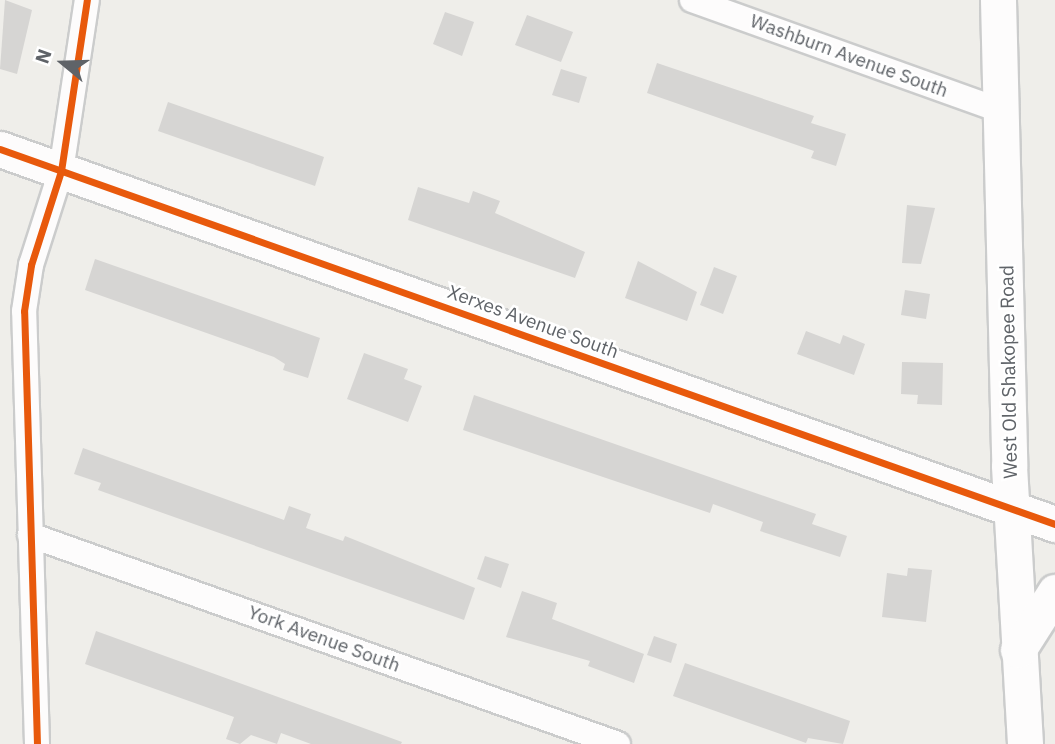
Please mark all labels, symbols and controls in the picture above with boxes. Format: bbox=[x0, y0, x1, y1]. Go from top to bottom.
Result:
street label: Washburn Avenue South bbox=[747, 10, 951, 102]
north arrow bbox=[28, 28, 98, 98]
text: N bbox=[30, 46, 57, 67]
street label: West Old Shakopee Road bbox=[996, 265, 1022, 479]
street label: Xerxes Avenue South bbox=[444, 280, 622, 364]
street label: York Avenue South bbox=[245, 601, 403, 677]

